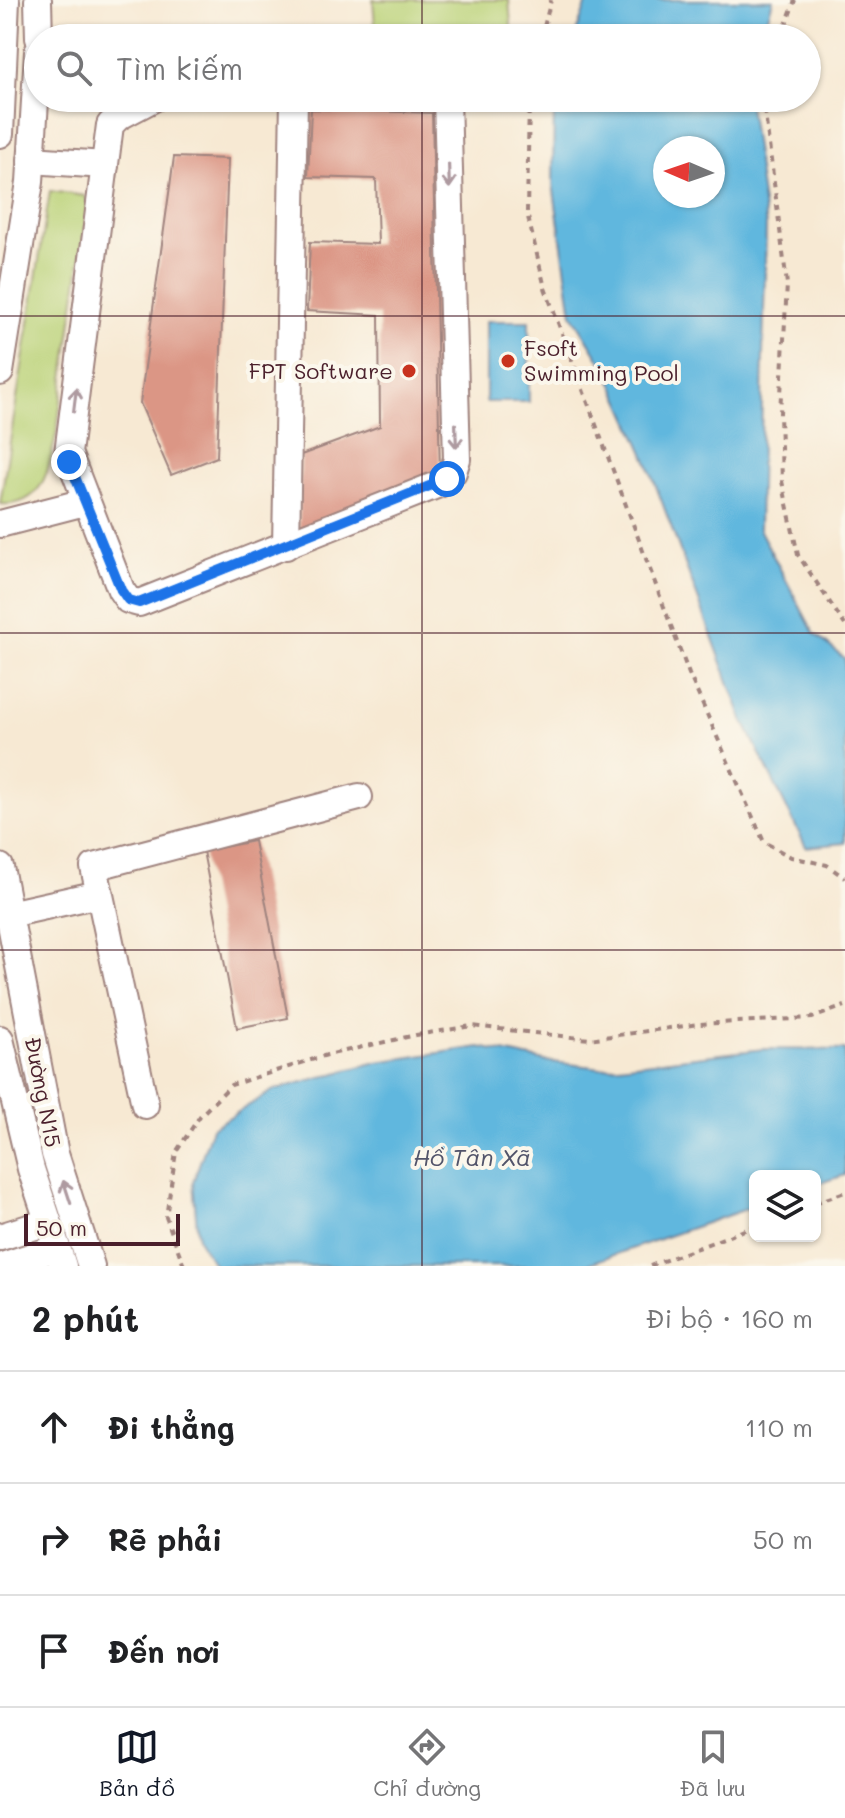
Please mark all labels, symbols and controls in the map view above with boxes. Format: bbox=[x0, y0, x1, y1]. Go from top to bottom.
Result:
search box bbox=[24, 24, 821, 112]
icon: search bbox=[52, 46, 96, 90]
text: Tìm kiếm bbox=[116, 48, 243, 88]
north arrow bbox=[653, 136, 725, 208]
one-way arrow bbox=[442, 162, 457, 189]
place label: Fsoft Swimming Pool bbox=[524, 333, 679, 387]
marker: Fsoft Swimming Pool bbox=[499, 352, 517, 370]
place label: FPT Software bbox=[249, 356, 393, 385]
marker: FPT Software bbox=[400, 362, 418, 380]
one-way arrow bbox=[68, 388, 83, 413]
one-way arrow bbox=[449, 422, 464, 449]
route end bbox=[51, 444, 87, 480]
route start bbox=[429, 461, 465, 497]
street label: Đường N15 bbox=[19, 1034, 68, 1150]
water label: Hồ Tân Xã bbox=[413, 1141, 531, 1172]
map controls bbox=[749, 1170, 821, 1242]
button: layers bbox=[749, 1170, 821, 1242]
one-way arrow bbox=[59, 1179, 74, 1205]
scale bar bbox=[24, 1210, 180, 1246]
text: 50 m bbox=[36, 1213, 87, 1242]
text: 2 phút bbox=[32, 1296, 139, 1341]
text: Đi bộ · 160 m bbox=[646, 1301, 813, 1335]
icon: ahead bbox=[32, 1405, 76, 1449]
text: Đi thẳng bbox=[108, 1407, 235, 1447]
text: 110 m bbox=[745, 1410, 813, 1444]
icon: right bbox=[32, 1517, 76, 1561]
text: Rẽ phải bbox=[108, 1519, 222, 1559]
text: 50 m bbox=[753, 1522, 813, 1556]
icon: arrive bbox=[32, 1629, 76, 1673]
text: Đến nơi bbox=[108, 1631, 221, 1671]
tab: Bản đồ bbox=[99, 1725, 175, 1802]
tab: Chỉ đường bbox=[373, 1725, 481, 1802]
tab: Đã lưu bbox=[680, 1725, 746, 1802]

